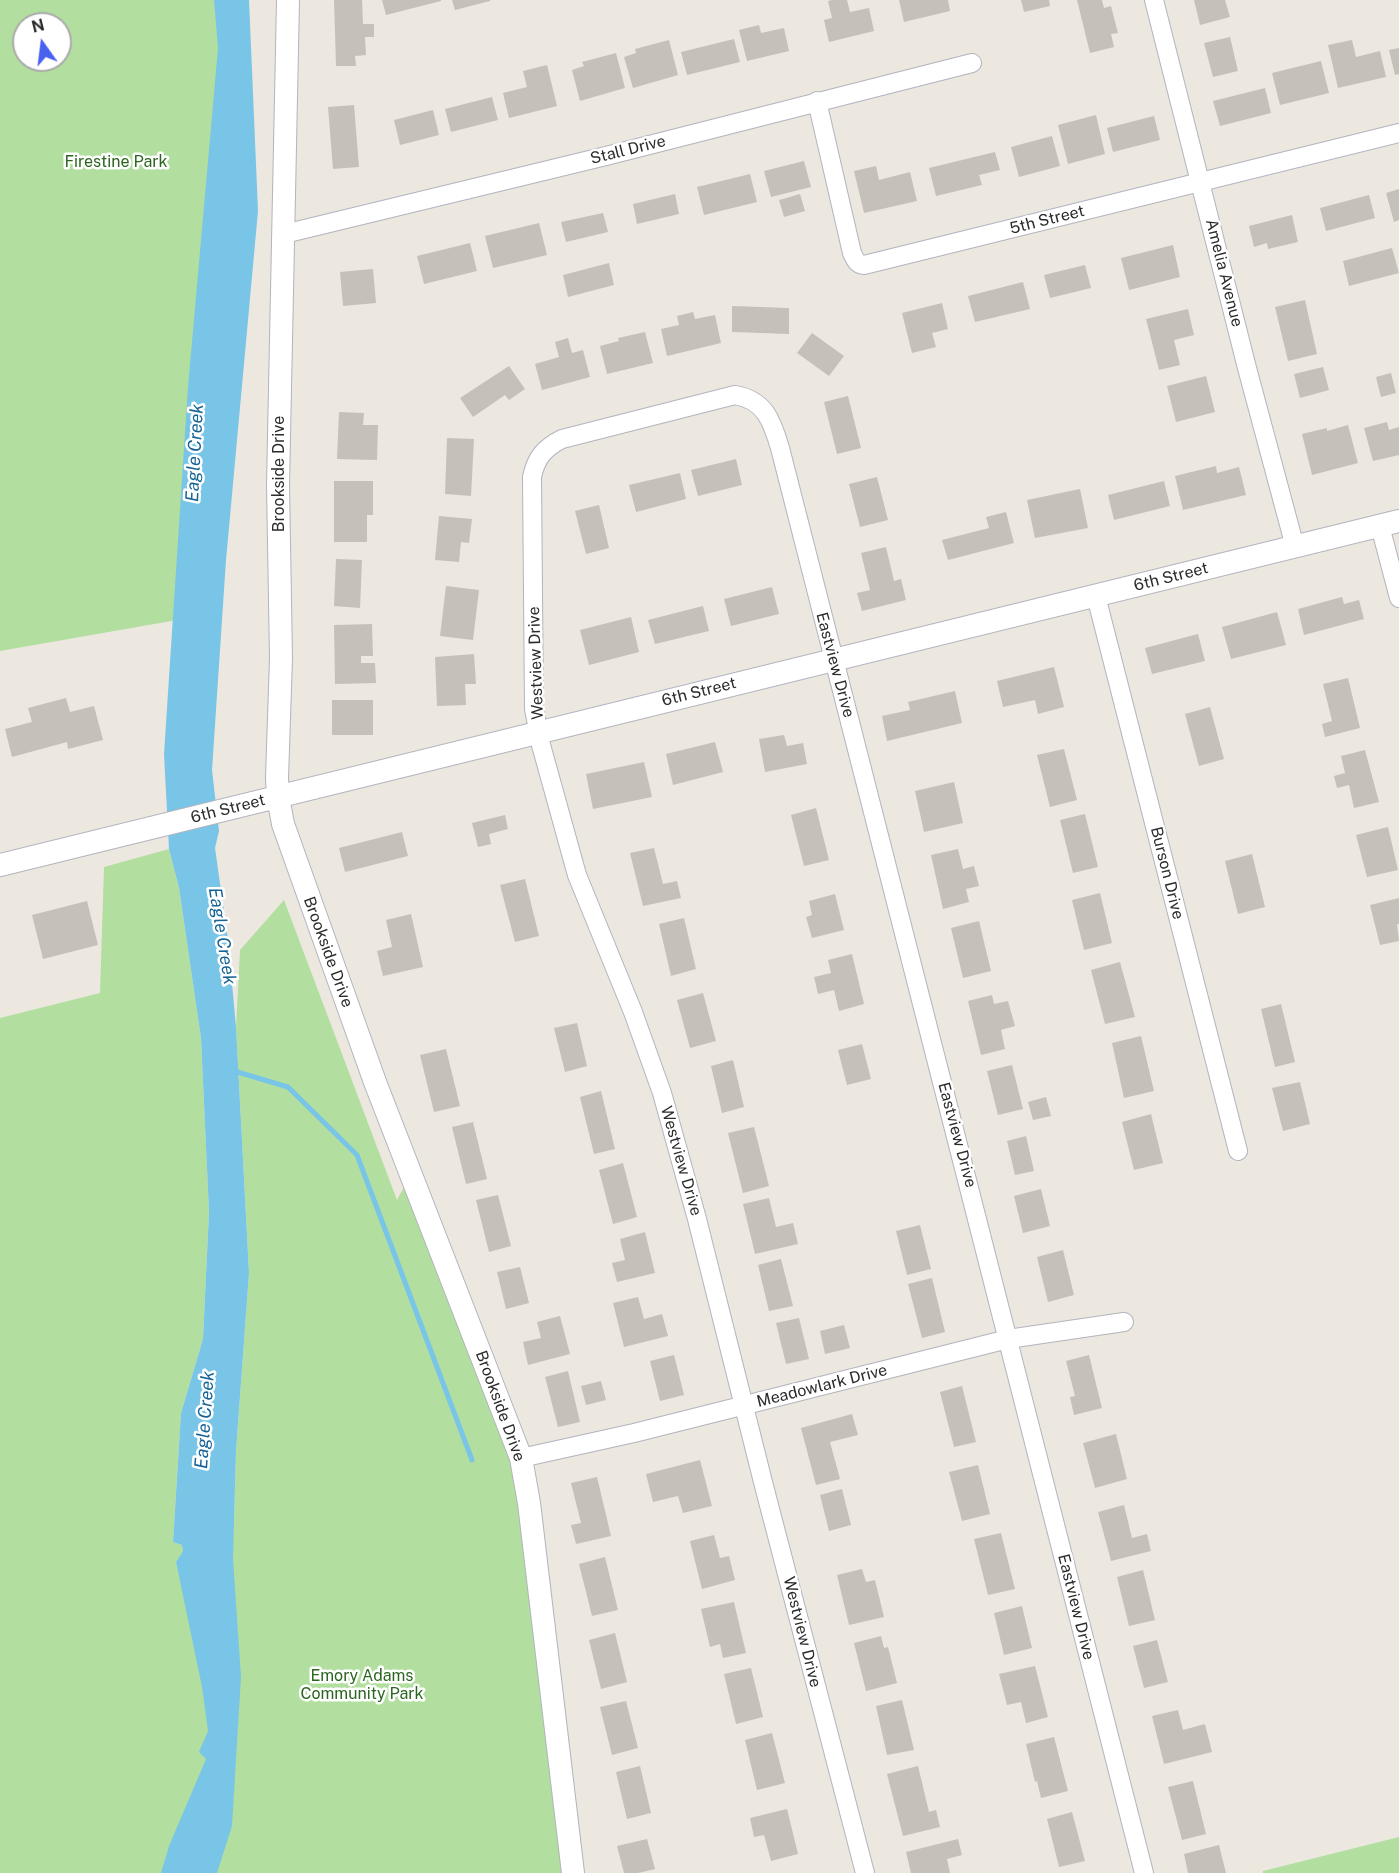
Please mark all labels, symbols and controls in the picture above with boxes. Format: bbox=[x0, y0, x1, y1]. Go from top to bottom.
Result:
north arrow bbox=[12, 12, 72, 72]
text: N bbox=[30, 15, 46, 37]
street label: Stall Drive bbox=[588, 131, 668, 169]
park label: Firestine Park bbox=[64, 152, 168, 172]
street label: 5th Street bbox=[1008, 201, 1086, 239]
street label: Amelia Avenue bbox=[1201, 217, 1247, 329]
water label: Eagle Creek bbox=[182, 403, 208, 503]
street label: Brookside Drive bbox=[269, 416, 289, 532]
street label: 6th Street bbox=[1132, 558, 1210, 596]
street label: Westview Drive bbox=[524, 606, 548, 720]
street label: Eastview Drive bbox=[812, 610, 858, 720]
street label: 6th Street bbox=[660, 673, 738, 711]
street label: 6th Street bbox=[189, 790, 267, 828]
street label: Burson Drive bbox=[1146, 825, 1188, 921]
water label: Eagle Creek bbox=[204, 886, 240, 986]
street label: Brookside Drive bbox=[299, 894, 357, 1010]
street label: Eastview Drive bbox=[934, 1080, 980, 1190]
street label: Westview Drive bbox=[656, 1104, 706, 1218]
street label: Brookside Drive bbox=[471, 1348, 529, 1464]
street label: Meadowlark Drive bbox=[755, 1360, 889, 1412]
water label: Eagle Creek bbox=[191, 1370, 219, 1470]
street label: Eastview Drive bbox=[1054, 1552, 1098, 1662]
street label: Westview Drive bbox=[779, 1575, 825, 1689]
park label: Emory Adams Community Park bbox=[300, 1666, 424, 1704]

